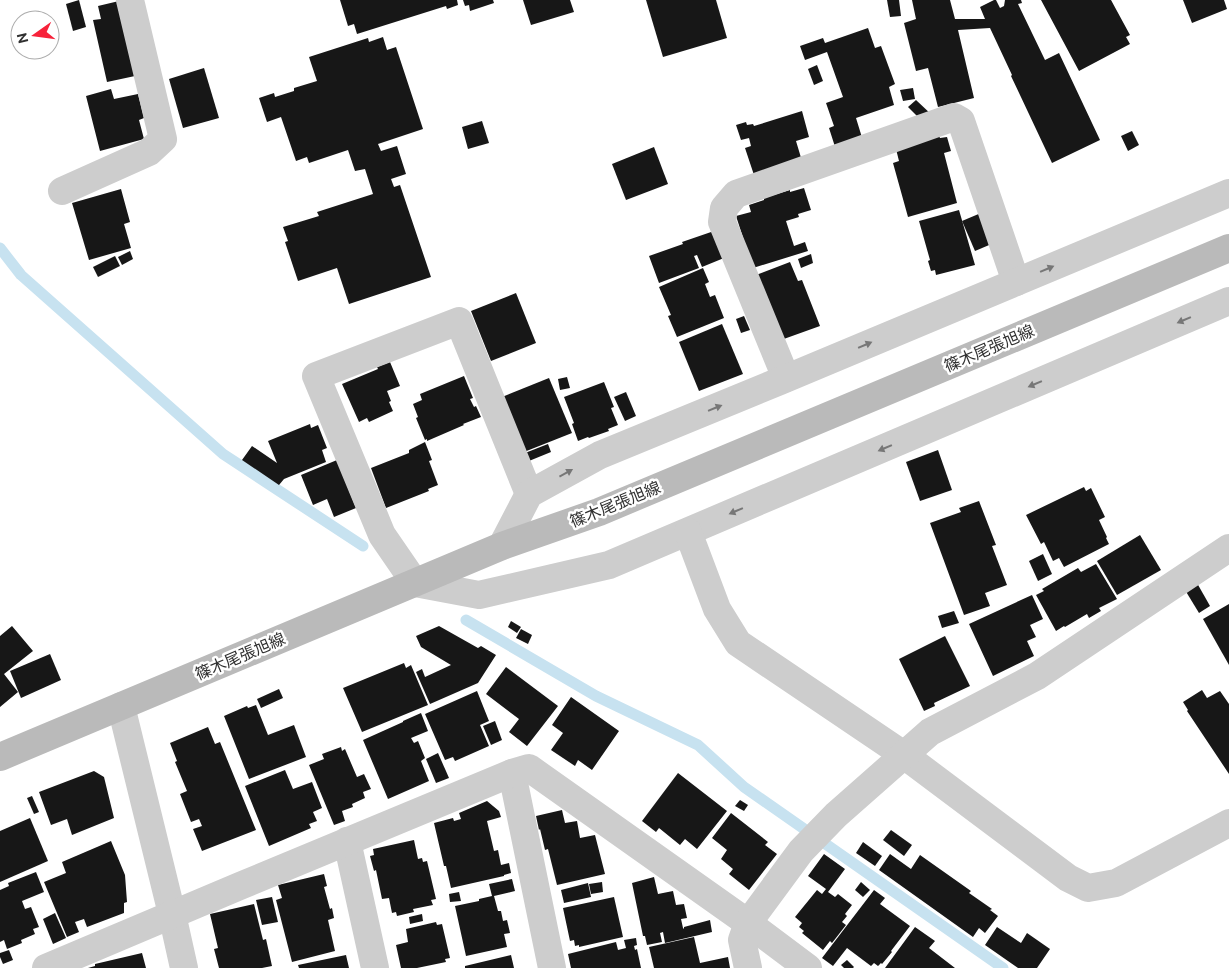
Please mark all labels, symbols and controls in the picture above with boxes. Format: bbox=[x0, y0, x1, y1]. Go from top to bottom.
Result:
north arrow bbox=[10, 10, 60, 60]
text: N bbox=[13, 31, 31, 45]
one-way arrow bbox=[1040, 265, 1054, 273]
one-way arrow bbox=[1177, 317, 1191, 325]
street label: 篠木尾張旭線 bbox=[941, 321, 1037, 375]
one-way arrow bbox=[858, 341, 872, 349]
one-way arrow bbox=[1027, 380, 1042, 388]
one-way arrow bbox=[708, 403, 722, 411]
one-way arrow bbox=[878, 444, 892, 452]
one-way arrow bbox=[560, 469, 573, 478]
street label: 篠木尾張旭線 bbox=[567, 478, 663, 530]
one-way arrow bbox=[729, 508, 743, 516]
street label: 篠木尾張旭線 bbox=[192, 629, 288, 683]

